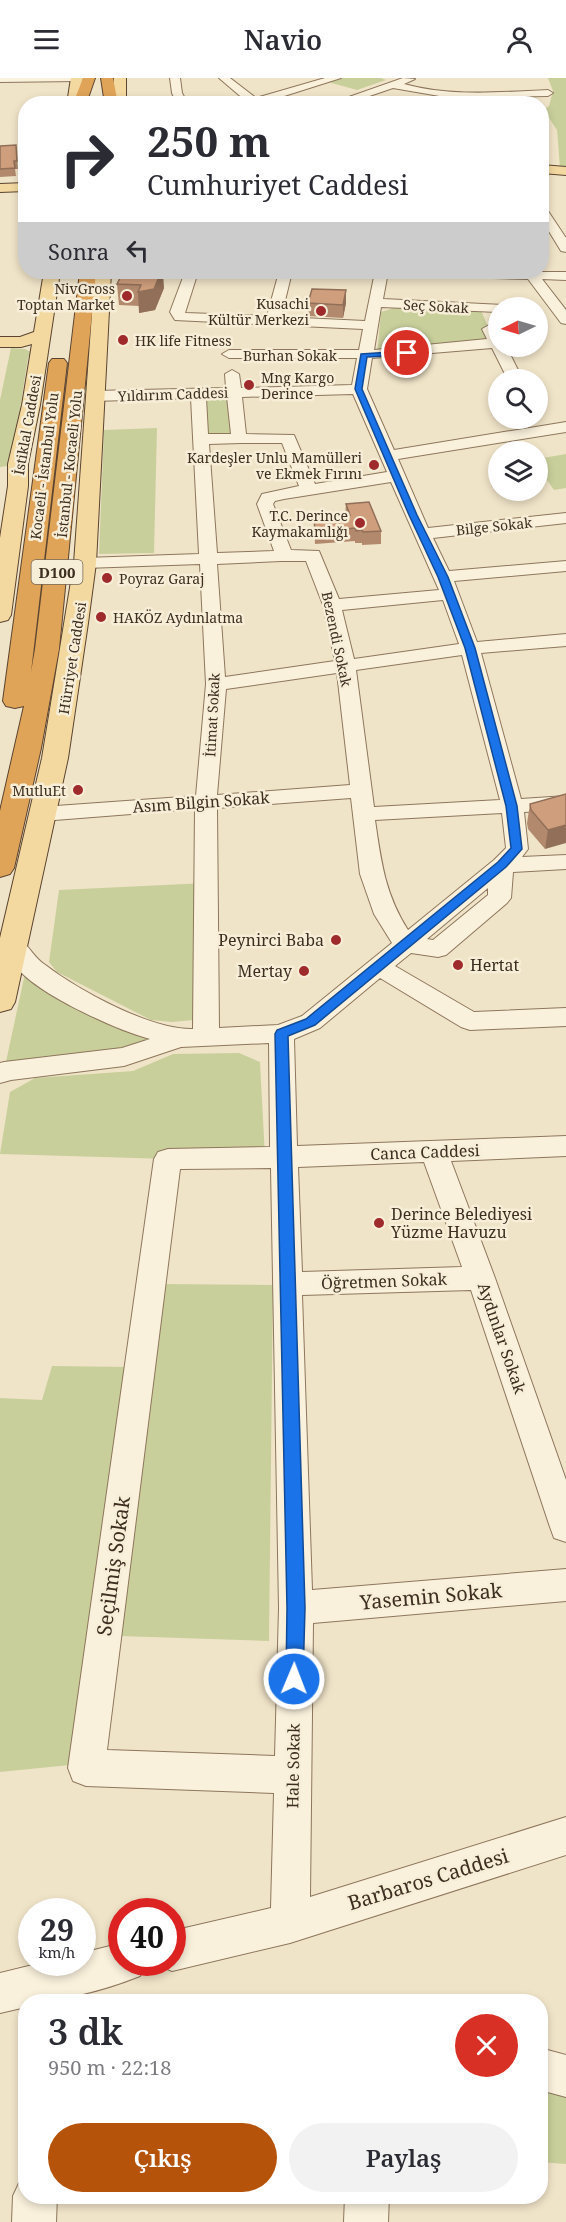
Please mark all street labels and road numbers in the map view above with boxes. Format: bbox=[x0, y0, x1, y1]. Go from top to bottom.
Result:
street label: Seç Sokak bbox=[403, 295, 470, 317]
street label: Burhan Sokak bbox=[243, 346, 338, 365]
street label: İstiklal Caddesi bbox=[9, 373, 45, 476]
street label: Yıldırım Caddesi bbox=[116, 383, 229, 405]
street label: İstanbul - Kocaeli Yolu bbox=[52, 389, 86, 539]
street label: Kocaeli - İstanbul Yolu bbox=[26, 391, 62, 541]
street label: Bilge Sokak bbox=[455, 512, 534, 539]
road number: D100 bbox=[32, 560, 82, 584]
street label: Bezendi Sokak bbox=[318, 590, 357, 689]
street label: Hürriyet Caddesi bbox=[54, 600, 90, 716]
street label: İtimat Sokak bbox=[200, 672, 224, 758]
street label: Asım Bilgin Sokak bbox=[132, 786, 271, 818]
street label: Canca Caddesi bbox=[370, 1139, 480, 1165]
street label: Öğretmen Sokak bbox=[321, 1268, 448, 1294]
street label: Aydınlar Sokak bbox=[473, 1280, 532, 1397]
street label: Seçilmiş Sokak bbox=[90, 1494, 136, 1638]
street label: Yasemin Sokak bbox=[358, 1576, 504, 1616]
street label: Hale Sokak bbox=[281, 1723, 305, 1809]
street label: Barbaros Caddesi bbox=[344, 1842, 512, 1916]

